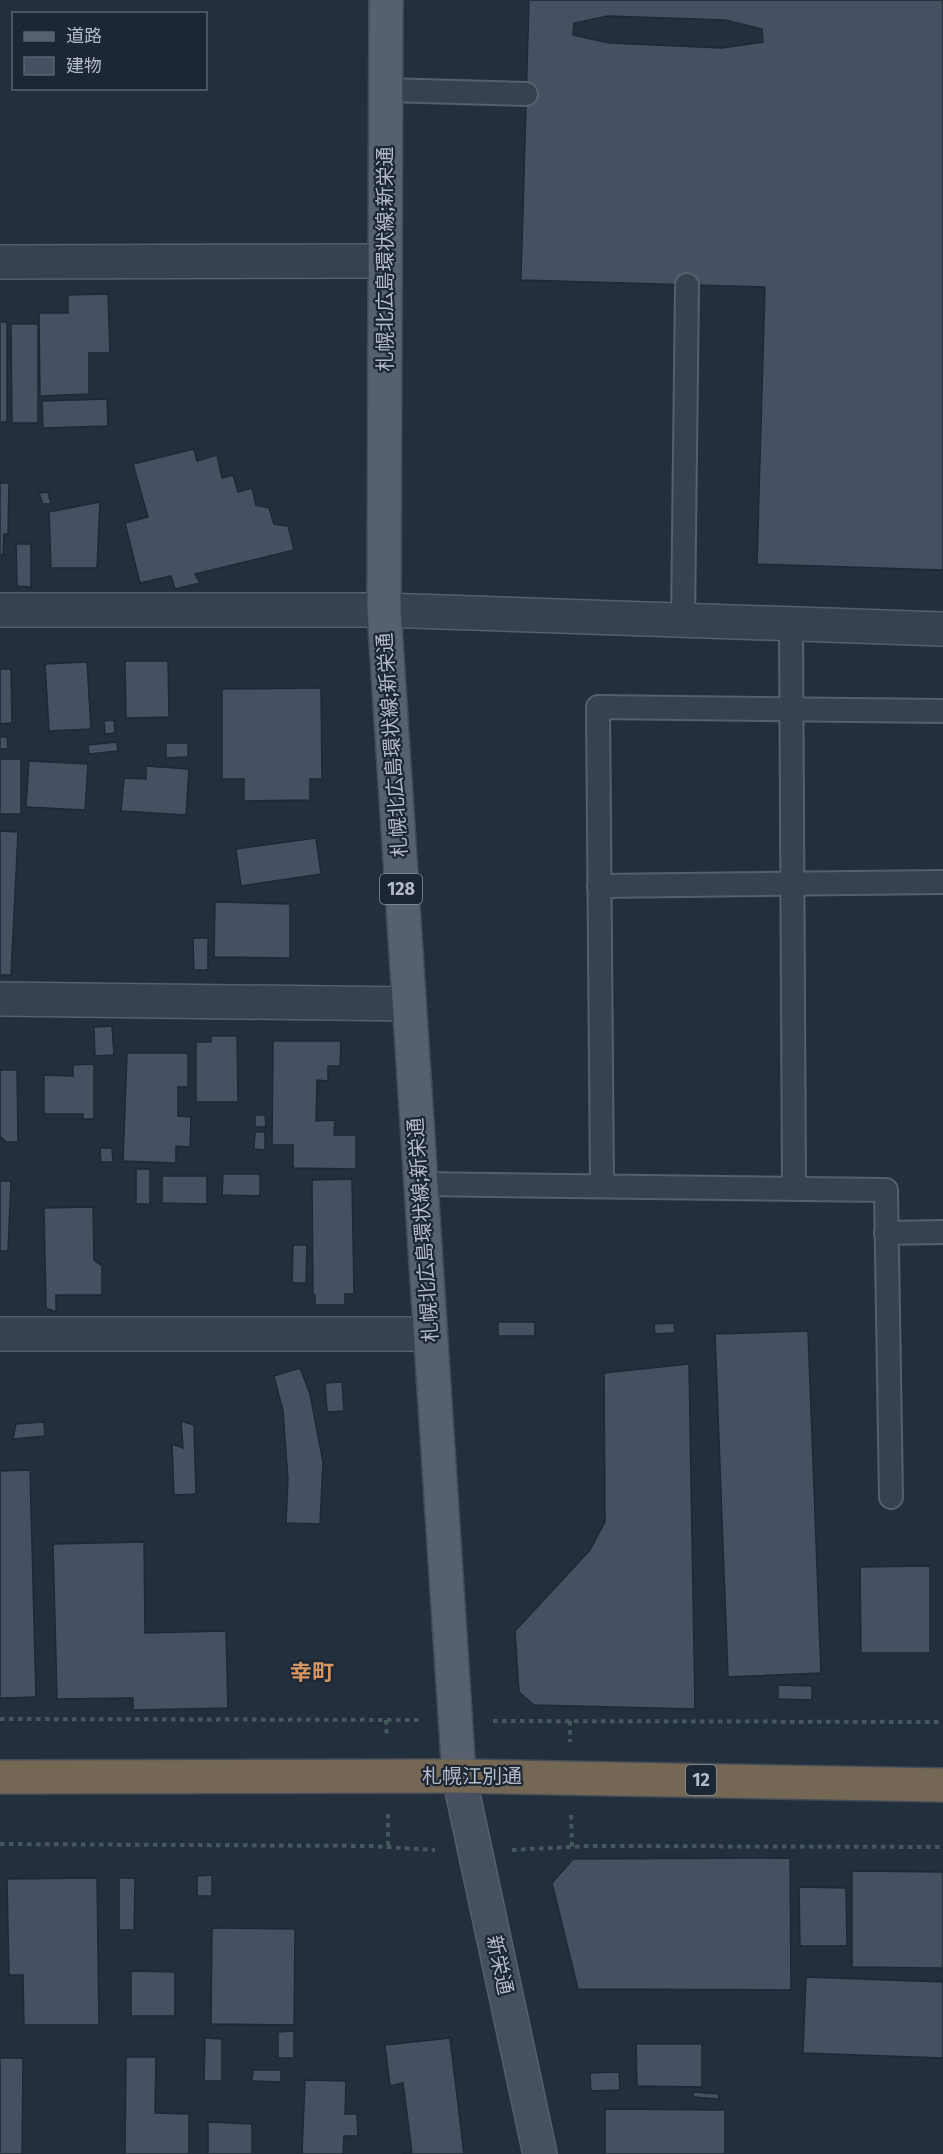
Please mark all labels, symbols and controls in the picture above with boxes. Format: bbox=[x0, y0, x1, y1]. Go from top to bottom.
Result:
legend bbox=[12, 12, 207, 90]
text: 道路 bbox=[66, 25, 102, 47]
text: 建物 bbox=[66, 55, 102, 77]
street label: 札幌北広島環状線;新栄通 bbox=[373, 147, 397, 371]
street label: 札幌北広島環状線;新栄通 bbox=[372, 632, 412, 858]
road number: 128 bbox=[380, 874, 422, 904]
street label: 札幌北広島環状線;新栄通 bbox=[403, 1117, 443, 1343]
district label: 幸町 bbox=[290, 1659, 334, 1686]
street label: 札幌江別通 bbox=[422, 1764, 522, 1788]
road number: 12 bbox=[686, 1765, 716, 1795]
street label: 新栄通 bbox=[482, 1933, 518, 1997]

